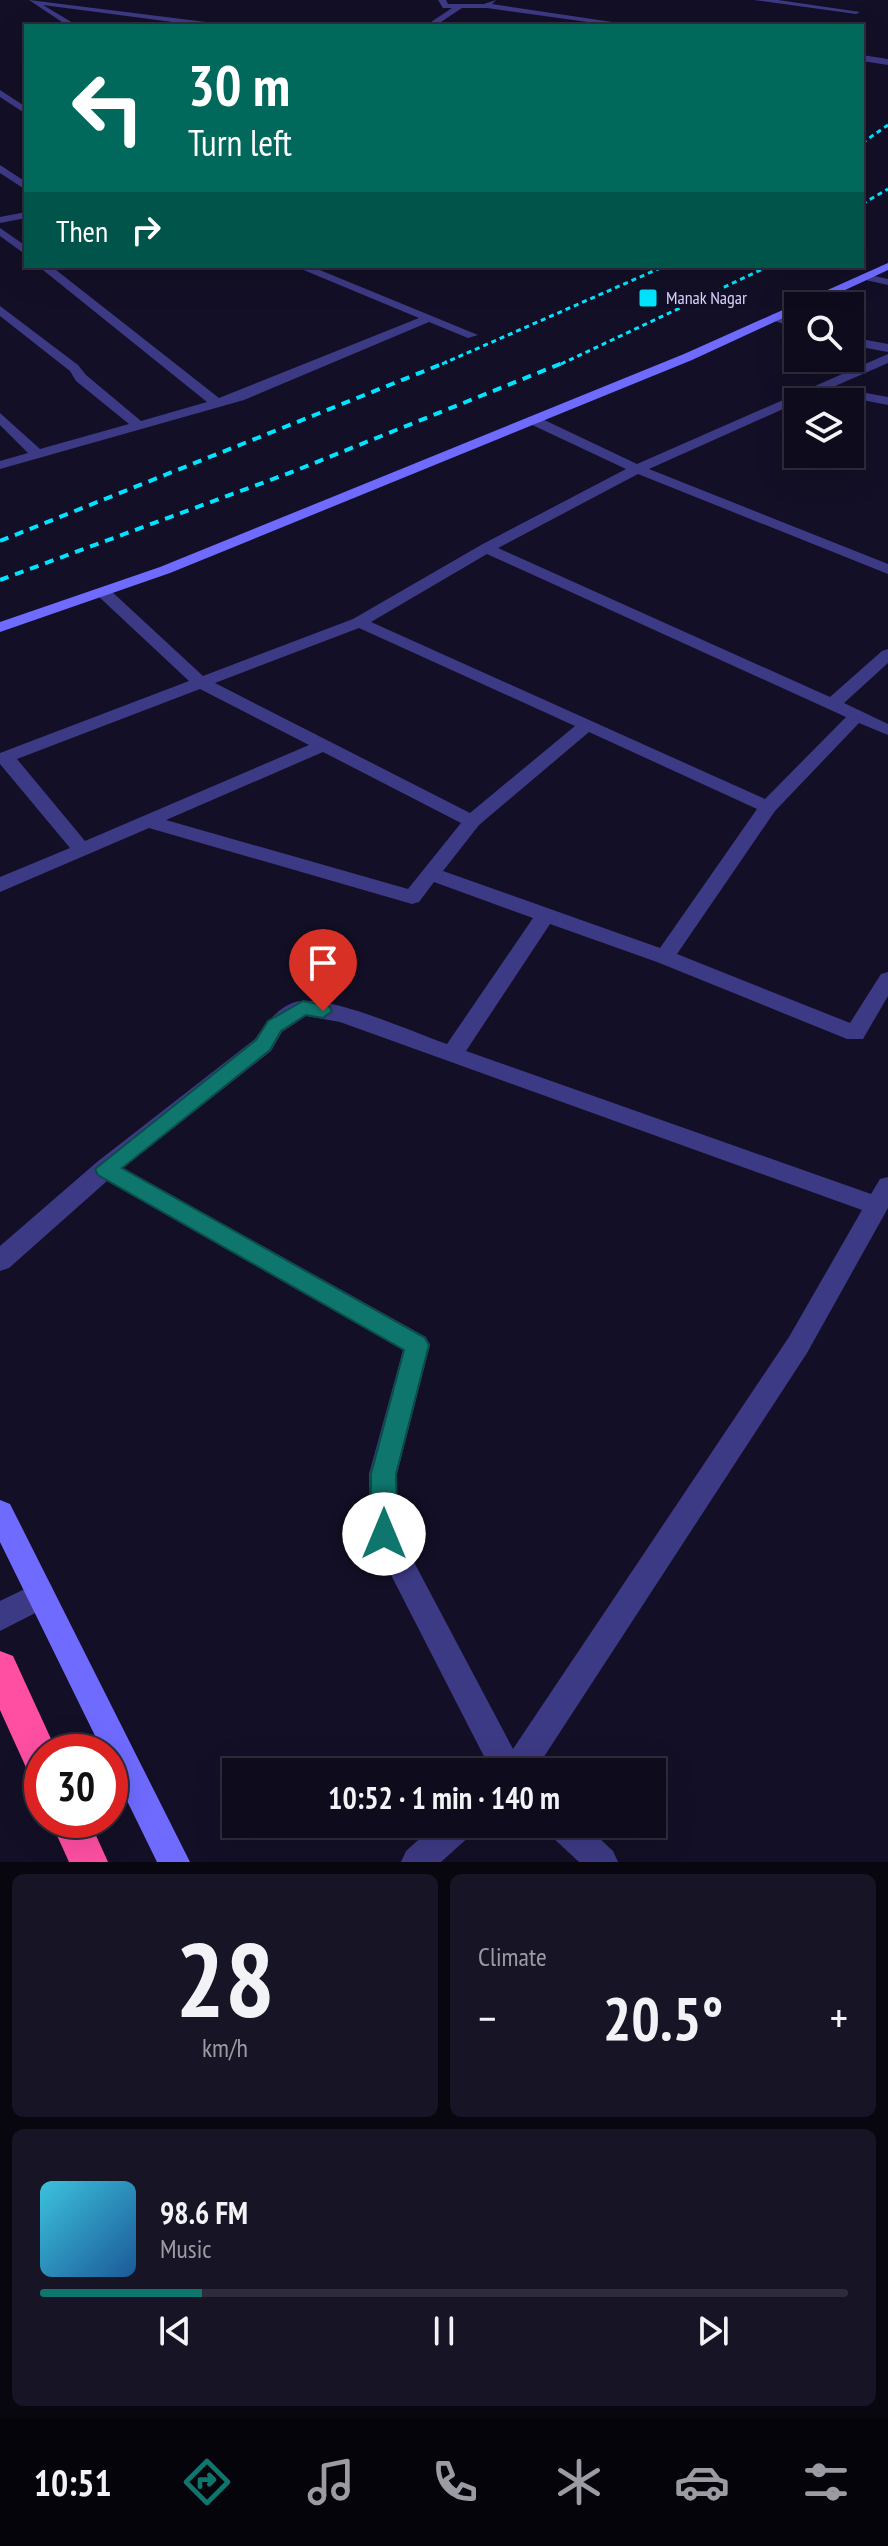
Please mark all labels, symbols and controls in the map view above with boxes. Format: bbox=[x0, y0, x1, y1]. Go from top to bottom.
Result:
text: 30 m bbox=[188, 49, 290, 121]
icon: left bbox=[56, 56, 160, 160]
text: Turn left bbox=[188, 119, 292, 166]
icon: right bbox=[124, 208, 168, 252]
text: Then bbox=[56, 211, 108, 250]
place label: Manak Nagar bbox=[666, 286, 747, 309]
marker: Manak Nagar bbox=[637, 287, 659, 309]
map controls bbox=[784, 292, 864, 468]
button: search bbox=[784, 292, 864, 372]
button: layers bbox=[784, 388, 864, 468]
pin bbox=[289, 929, 357, 1011]
icon: arrive bbox=[301, 941, 345, 985]
position arrow bbox=[342, 1492, 426, 1576]
speed limit sign: 30 bbox=[24, 1734, 128, 1838]
text: 10:52 · 1 min · 140 m bbox=[328, 1778, 560, 1817]
text: 28 bbox=[175, 1911, 275, 2046]
text: Climate bbox=[478, 1940, 547, 1973]
text: 20.5° bbox=[603, 1979, 723, 2057]
text: − bbox=[478, 1989, 496, 2046]
text: + bbox=[830, 1989, 848, 2046]
text: km/h bbox=[202, 2031, 248, 2064]
text: 98.6 FM bbox=[160, 2193, 248, 2232]
text: Music bbox=[160, 2232, 212, 2265]
icon: previous bbox=[153, 2309, 197, 2353]
icon: pause bbox=[422, 2309, 466, 2353]
icon: next bbox=[691, 2309, 735, 2353]
icon: directions bbox=[179, 2454, 235, 2510]
icon: music bbox=[303, 2454, 359, 2510]
icon: phone bbox=[427, 2454, 483, 2510]
icon: climate bbox=[551, 2454, 607, 2510]
icon: car bbox=[674, 2454, 730, 2510]
icon: filters bbox=[798, 2454, 854, 2510]
text: 10:51 bbox=[34, 2459, 112, 2506]

